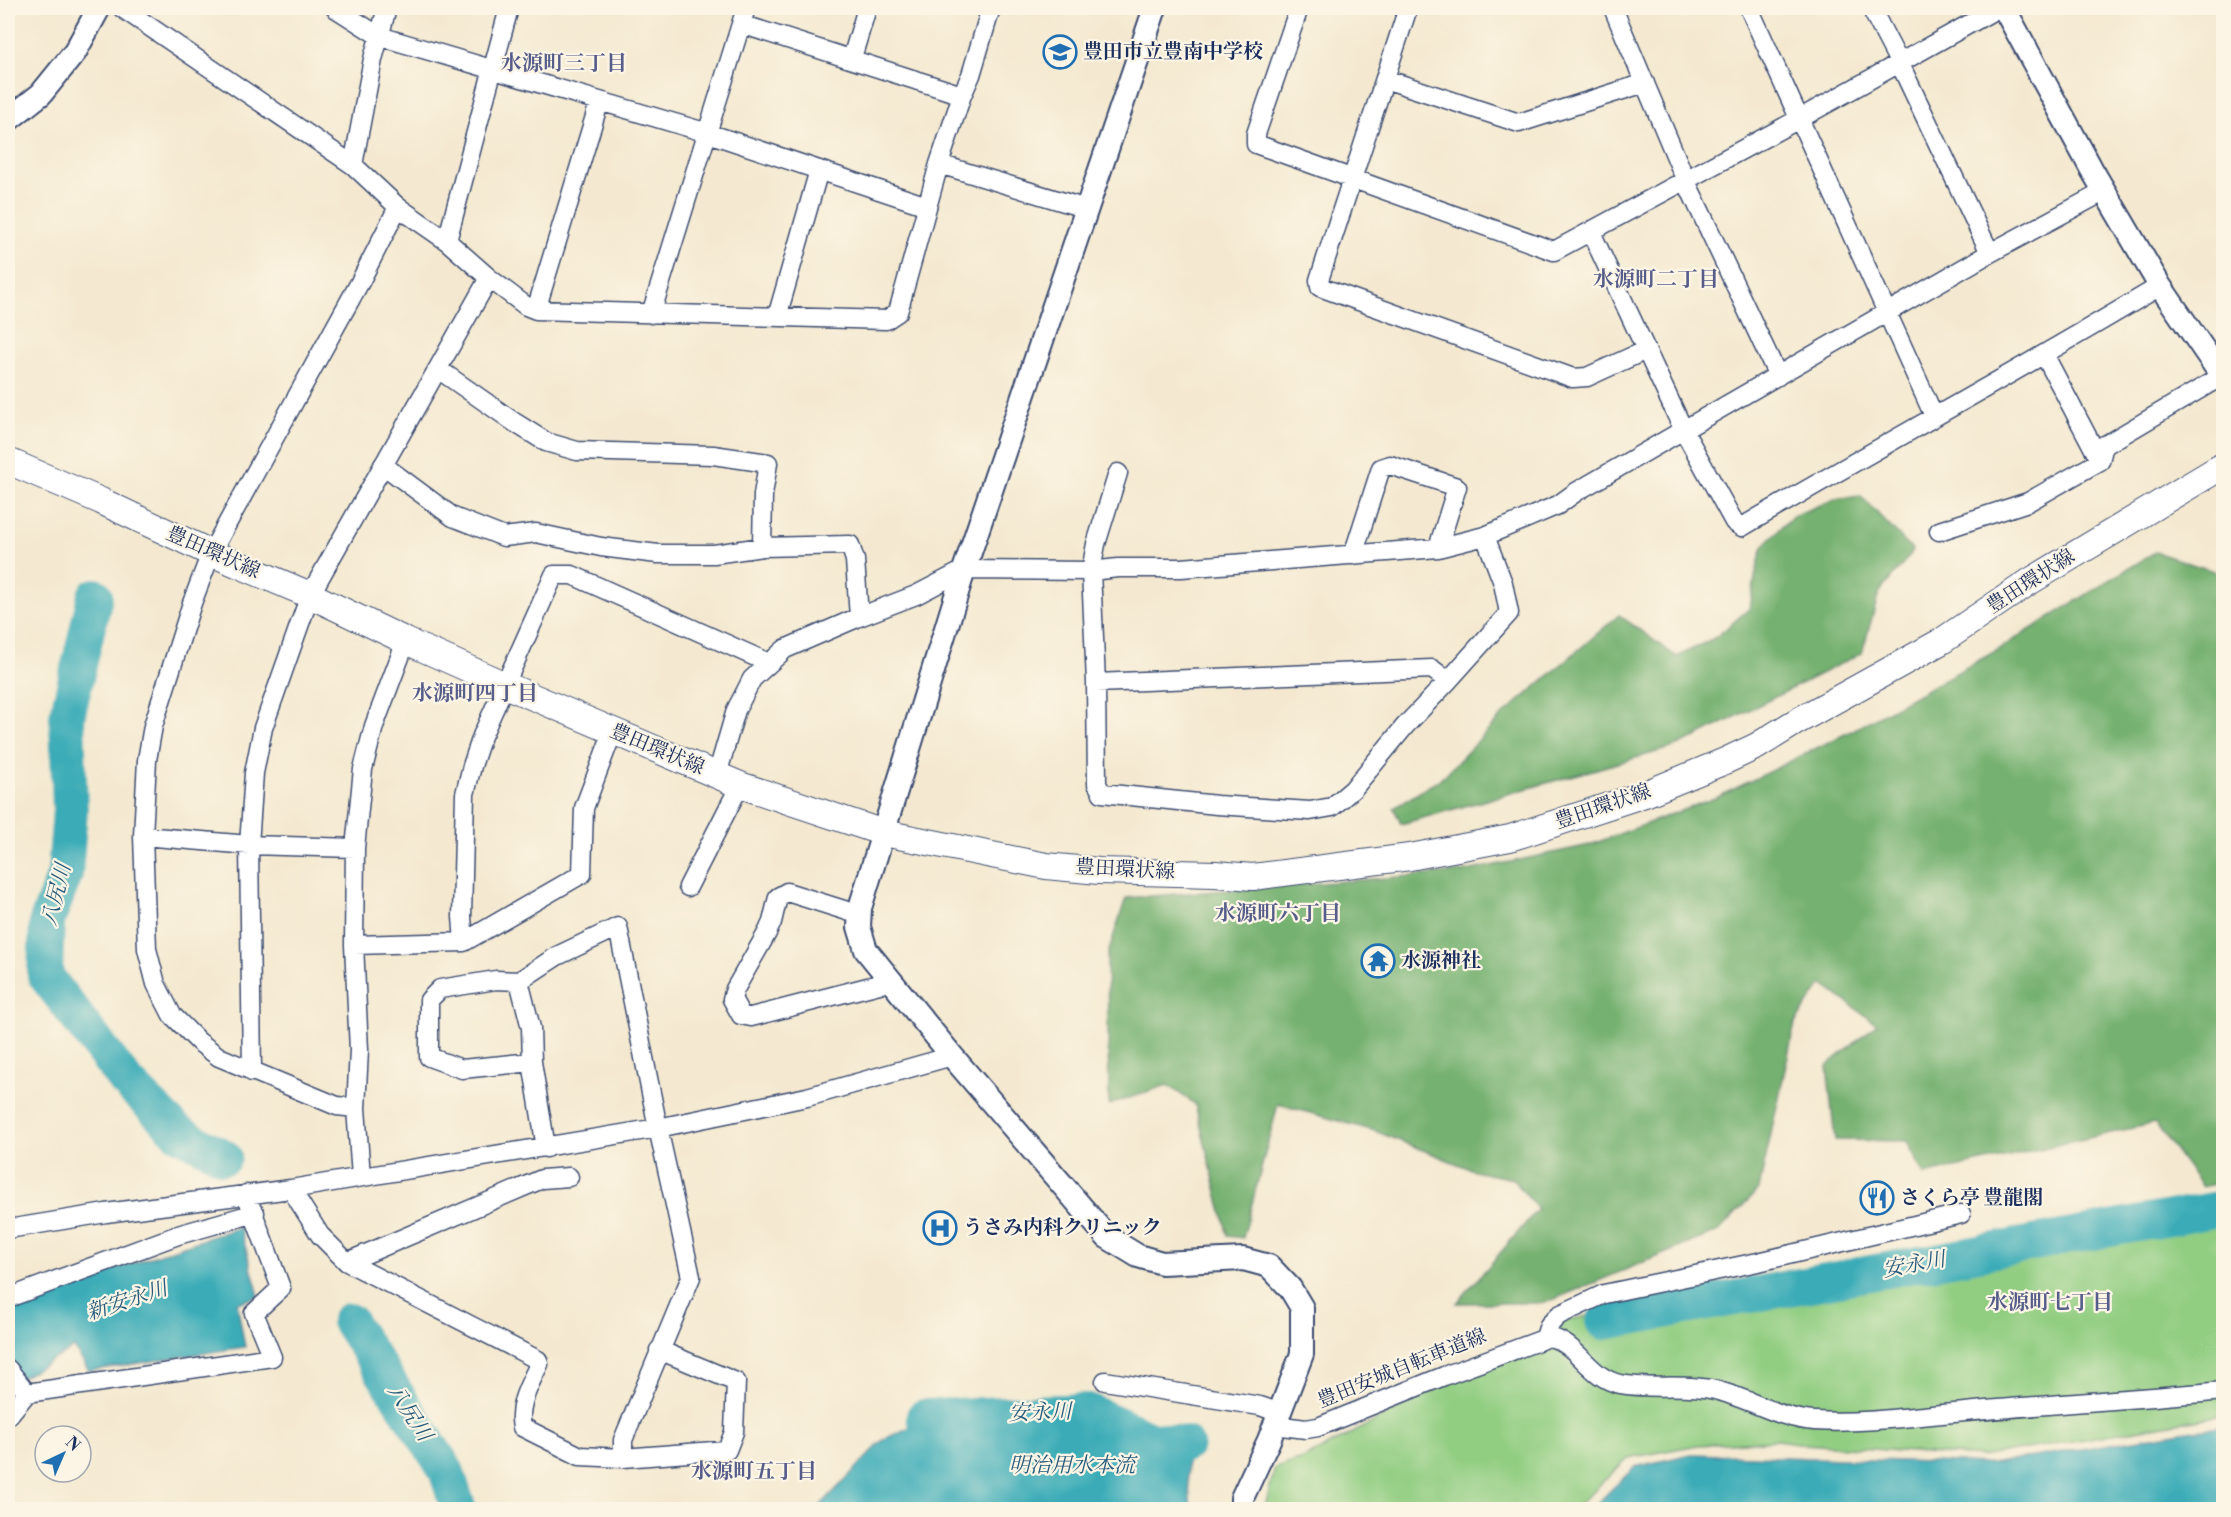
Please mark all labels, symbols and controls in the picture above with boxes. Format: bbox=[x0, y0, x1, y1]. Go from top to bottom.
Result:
school or university icon: 豊田市立豊南中学校 bbox=[1042, 34, 1078, 70]
place label: 豊田市立豊南中学校 bbox=[1083, 40, 1263, 65]
district label: 水源町三丁目 bbox=[501, 51, 627, 77]
district label: 水源町二丁目 bbox=[1593, 267, 1719, 293]
street label: 豊田環状線 bbox=[162, 521, 264, 585]
street label: 豊田環状線 bbox=[1982, 544, 2080, 620]
district label: 水源町四丁目 bbox=[412, 681, 538, 707]
street label: 豊田環状線 bbox=[606, 719, 708, 781]
street label: 豊田環状線 bbox=[1552, 779, 1654, 835]
street label: 豊田環状線 bbox=[1074, 855, 1176, 885]
water label: 八尻川 bbox=[37, 859, 78, 929]
district label: 水源町六丁目 bbox=[1215, 901, 1341, 927]
temple icon: 水源神社 bbox=[1360, 943, 1396, 979]
place label: 水源神社 bbox=[1401, 949, 1481, 974]
restaurant icon: さくら亭 豊龍閣 bbox=[1859, 1180, 1895, 1216]
place label: さくら亭 豊龍閣 bbox=[1900, 1186, 2043, 1211]
hospital icon: うさみ内科クリニック bbox=[922, 1210, 958, 1246]
place label: うさみ内科クリニック bbox=[963, 1216, 1162, 1241]
water label: 安永川 bbox=[1881, 1246, 1949, 1283]
water label: 新安永川 bbox=[83, 1275, 173, 1326]
district label: 水源町七丁目 bbox=[1987, 1290, 2113, 1316]
street label: 豊田安城自転車道線 bbox=[1314, 1324, 1490, 1414]
water label: 八尻川 bbox=[381, 1380, 438, 1448]
water label: 安永川 bbox=[1008, 1399, 1074, 1427]
north arrow bbox=[33, 1424, 93, 1484]
text: N bbox=[61, 1432, 84, 1456]
water label: 明治用水本流 bbox=[1009, 1453, 1138, 1479]
district label: 水源町五丁目 bbox=[691, 1459, 817, 1485]

